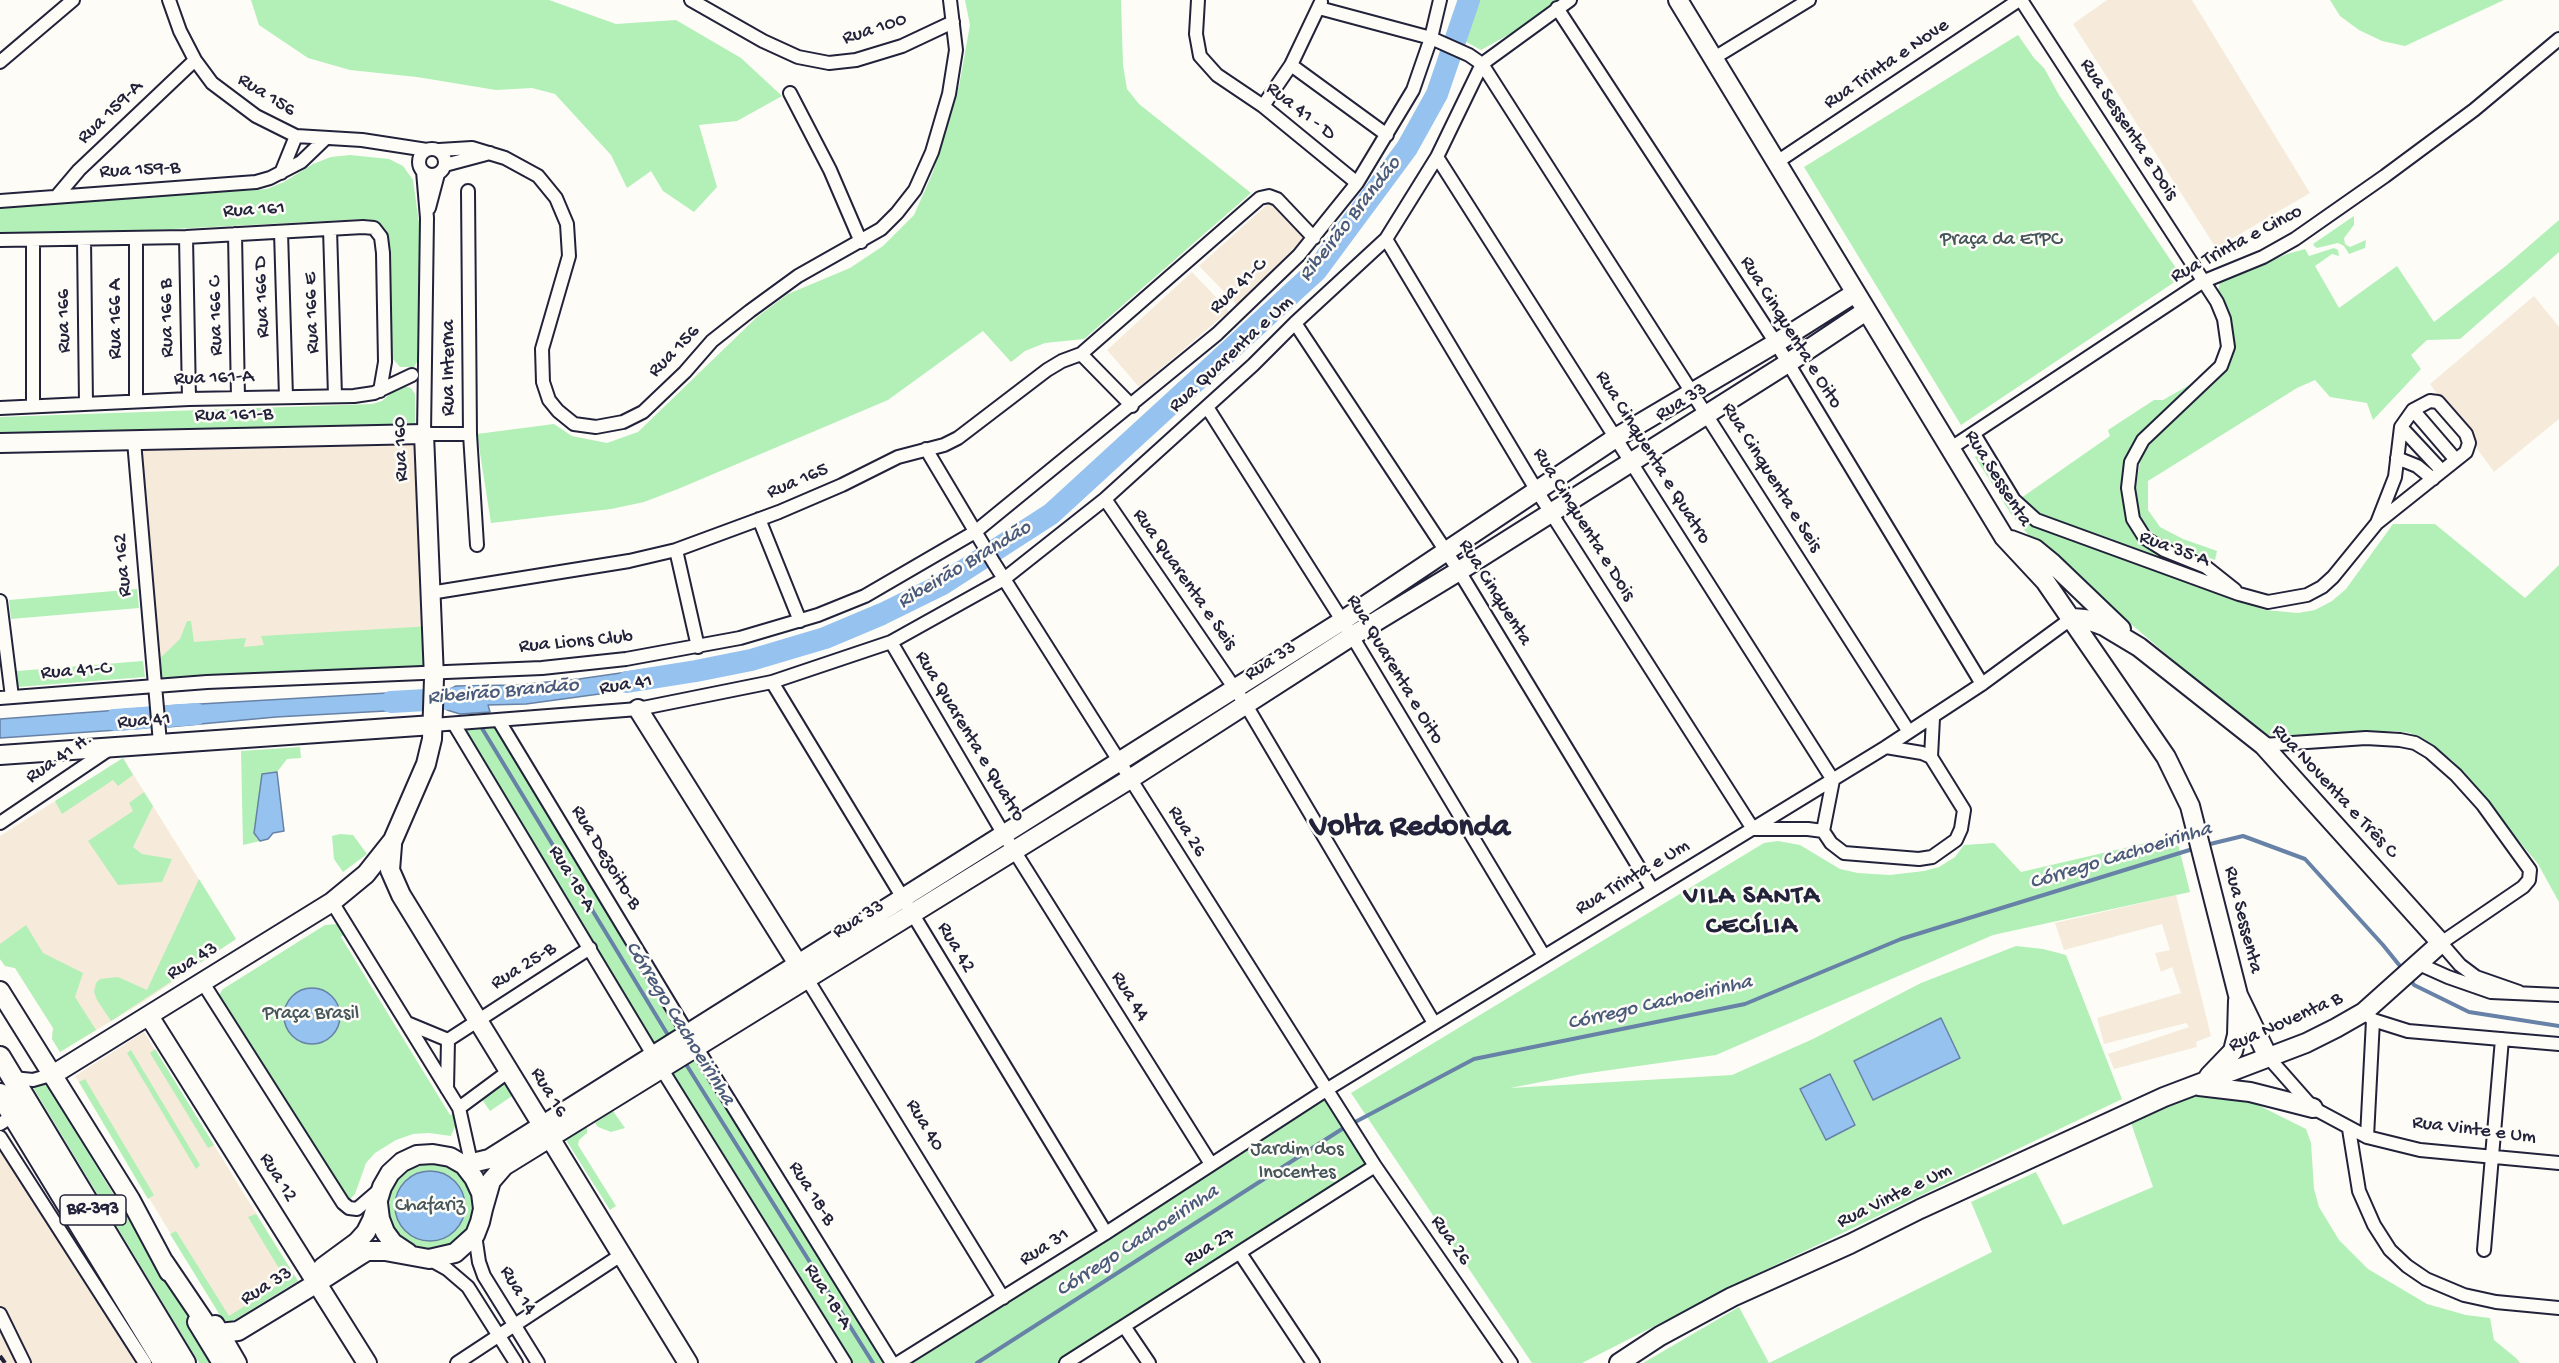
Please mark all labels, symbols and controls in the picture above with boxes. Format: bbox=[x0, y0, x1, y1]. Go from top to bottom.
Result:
street label: Rua 100 bbox=[840, 8, 910, 52]
street label: Rua Trinta e Nove bbox=[1820, 14, 1954, 116]
street label: Rua Sessenta e Dois bbox=[2073, 55, 2183, 205]
street label: Rua 156 bbox=[232, 69, 300, 123]
street label: Rua 159-A bbox=[73, 76, 149, 150]
street label: Rua 41 - D bbox=[1260, 77, 1340, 147]
water label: Ribeirão Brandão bbox=[1294, 152, 1408, 288]
street label: Rua 159-B bbox=[99, 157, 181, 185]
street label: Rua 161 bbox=[222, 197, 286, 225]
street label: Rua Trinta e Cinco bbox=[2167, 200, 2307, 290]
park label: Praça da ETPC bbox=[1940, 229, 2062, 253]
street label: Rua Cinquenta e Oito bbox=[1733, 252, 1847, 414]
street label: Rua 41-C bbox=[1205, 254, 1273, 320]
street label: Rua 166 D bbox=[250, 256, 276, 338]
street label: Rua 166 E bbox=[300, 272, 326, 354]
street label: Rua 166 C bbox=[204, 276, 230, 356]
street label: Rua 166 B bbox=[155, 278, 181, 358]
street label: Rua 166 A bbox=[105, 279, 129, 359]
street label: Rua 166 bbox=[52, 289, 78, 353]
street label: Rua Quarenta e Um bbox=[1165, 291, 1299, 419]
street label: Rua Interna bbox=[438, 320, 462, 416]
street label: Rua 156 bbox=[644, 320, 706, 384]
street label: Rua 161-A bbox=[174, 366, 254, 392]
street label: Rua Cinquenta e Quatro bbox=[1589, 367, 1715, 549]
street label: Rua 33 bbox=[1652, 378, 1712, 428]
street label: Rua Cinquenta e Seis bbox=[1715, 399, 1827, 557]
street label: Rua 161-B bbox=[195, 403, 273, 429]
street label: Rua 160 bbox=[389, 416, 415, 482]
street label: Rua Sessenta bbox=[1958, 426, 2036, 532]
street label: Rua Cinquenta e Dois bbox=[1526, 444, 1640, 606]
street label: Rua 165 bbox=[764, 458, 832, 506]
street label: Rua Quarenta e Seis bbox=[1126, 505, 1242, 655]
water label: Ribeirão Brandão bbox=[894, 516, 1036, 616]
street label: Rua 35 A bbox=[2136, 526, 2212, 574]
street label: Rua 162 bbox=[109, 532, 139, 598]
street label: Rua Cinquenta bbox=[1452, 535, 1536, 651]
street label: Rua Quarenta e Oito bbox=[1340, 591, 1448, 749]
street label: Rua Lions Club bbox=[518, 626, 634, 660]
street label: Rua 33 bbox=[1241, 637, 1301, 687]
street label: Rua Quarenta e Quatro bbox=[908, 647, 1030, 827]
street label: Rua 41-C bbox=[40, 658, 112, 686]
street label: Rua 41 bbox=[598, 670, 654, 702]
water label: Ribeirão Brandão bbox=[426, 674, 580, 712]
street label: Rua 41 bbox=[117, 708, 171, 736]
street label: Rua Noventa e Três C bbox=[2266, 720, 2402, 864]
street label: Rua 41 H. bbox=[22, 728, 98, 790]
street label: Rua Dezoito-B bbox=[564, 801, 646, 915]
street label: Rua 26 bbox=[1161, 802, 1211, 862]
district label: Volta Redonda bbox=[1310, 810, 1510, 848]
water label: Córrego Cachoeirinha bbox=[2027, 817, 2215, 897]
street label: Rua Trinta e Um bbox=[1571, 834, 1695, 922]
street label: Rua 18-A bbox=[542, 842, 600, 916]
street label: Rua Sessenta bbox=[2217, 864, 2267, 976]
district label: VILA SANTA CECÍLIA bbox=[1684, 882, 1820, 944]
street label: Rua 33 bbox=[829, 895, 889, 945]
street label: Rua 42 bbox=[931, 918, 979, 978]
street label: Rua 43 bbox=[163, 937, 223, 987]
water label: Córrego Cachoeirinha bbox=[618, 937, 740, 1111]
street label: Rua 25-B bbox=[487, 938, 561, 996]
street label: Rua 44 bbox=[1104, 967, 1154, 1027]
water label: Córrego Cachoeirinha bbox=[1565, 971, 1755, 1037]
street label: Rua Noventa B bbox=[2225, 987, 2347, 1059]
park label: Praça Brasil bbox=[263, 1003, 359, 1027]
street label: Rua 16 bbox=[524, 1064, 572, 1122]
street label: Rua 40 bbox=[899, 1096, 949, 1156]
street label: Rua Vinte e Um bbox=[2411, 1111, 2537, 1151]
park label: Jardim dos Inocentes bbox=[1250, 1139, 1344, 1186]
street label: Rua 12 bbox=[253, 1149, 301, 1207]
street label: Rua 18-B bbox=[782, 1157, 840, 1231]
street label: Rua Vinte e Um bbox=[1834, 1159, 1956, 1235]
water label: Córrego Cachoeirinha bbox=[1052, 1180, 1224, 1304]
road number: BR-393 bbox=[60, 1195, 126, 1225]
park label: Chafariz bbox=[395, 1195, 465, 1219]
street label: Rua 26 bbox=[1424, 1211, 1476, 1271]
street label: Rua 31 bbox=[1016, 1223, 1074, 1273]
street label: Rua 27 bbox=[1180, 1223, 1240, 1273]
street label: Rua 18-A bbox=[798, 1260, 856, 1334]
street label: Rua 33 bbox=[237, 1262, 297, 1312]
street label: Rua 14 bbox=[493, 1262, 541, 1320]

